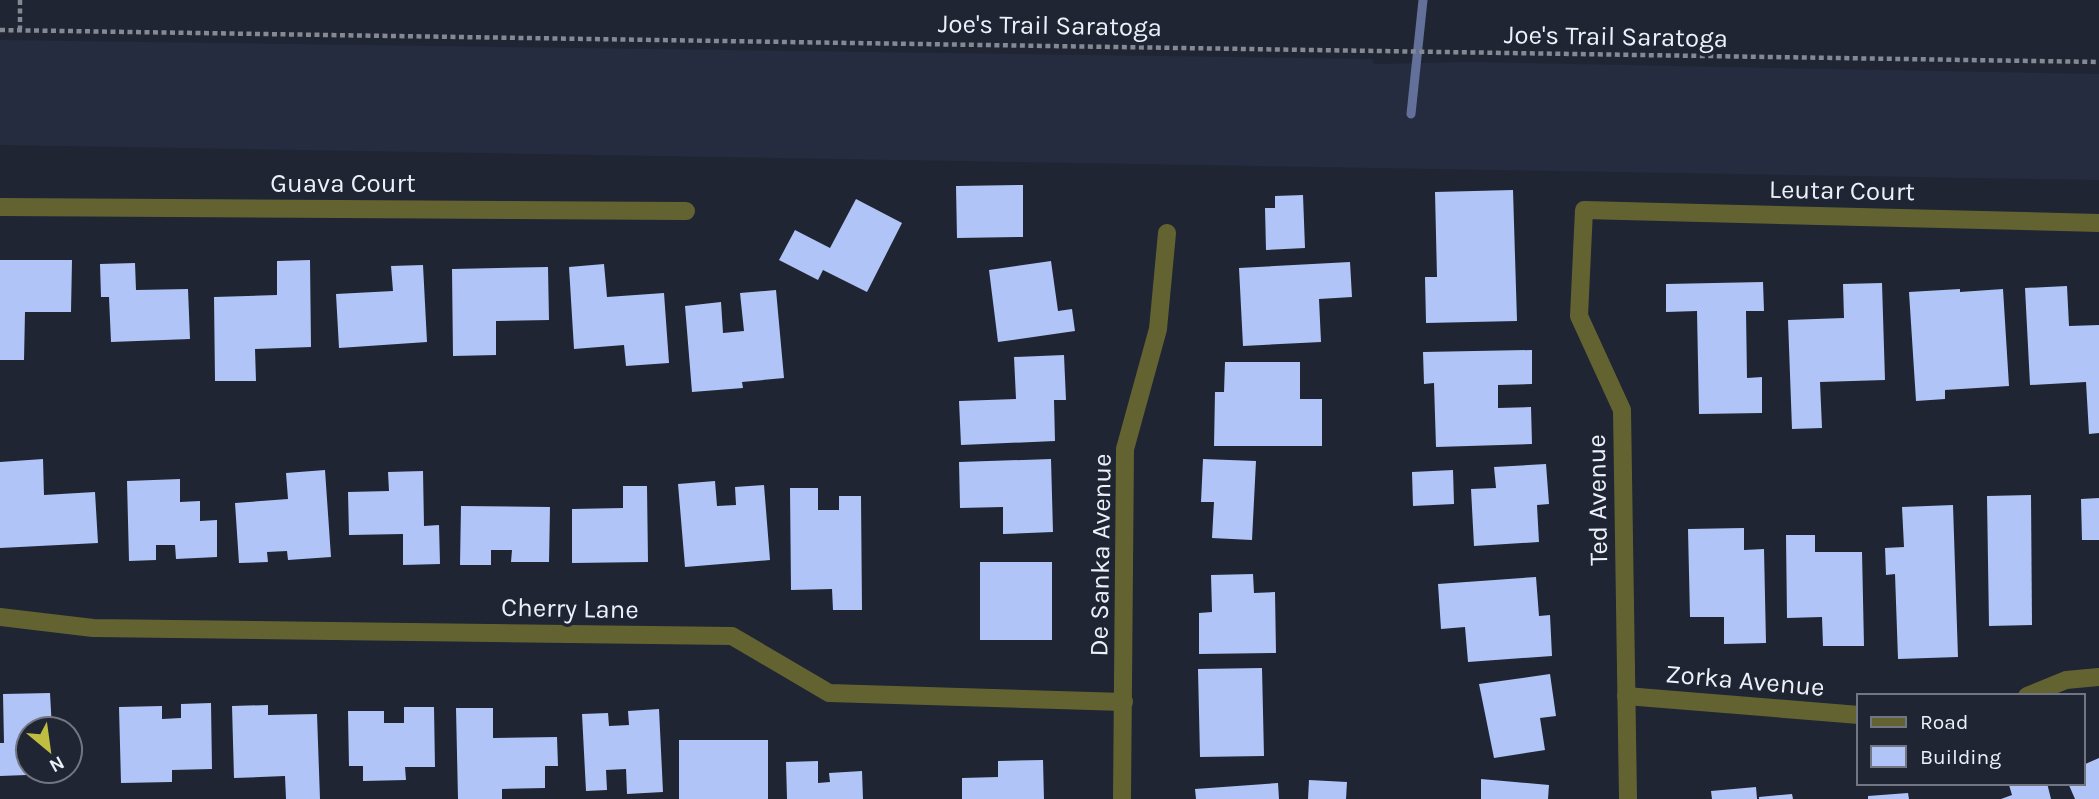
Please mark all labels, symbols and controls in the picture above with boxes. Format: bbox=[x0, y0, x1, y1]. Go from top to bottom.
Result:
street label: Joe's Trail Saratoga bbox=[938, 8, 1162, 43]
street label: Joe's Trail Saratoga bbox=[1504, 19, 1728, 54]
street label: Guava Court bbox=[270, 168, 416, 199]
street label: Leutar Court bbox=[1769, 174, 1915, 207]
street label: Ted Avenue bbox=[1581, 434, 1614, 566]
street label: De Sanka Avenue bbox=[1083, 453, 1118, 657]
street label: Cherry Lane bbox=[501, 592, 639, 625]
street label: Zorka Avenue bbox=[1664, 658, 1826, 703]
legend bbox=[1857, 694, 2085, 785]
text: Road bbox=[1920, 710, 1968, 734]
north arrow bbox=[14, 715, 84, 785]
text: Building bbox=[1920, 745, 2001, 769]
text: N bbox=[45, 751, 68, 777]

